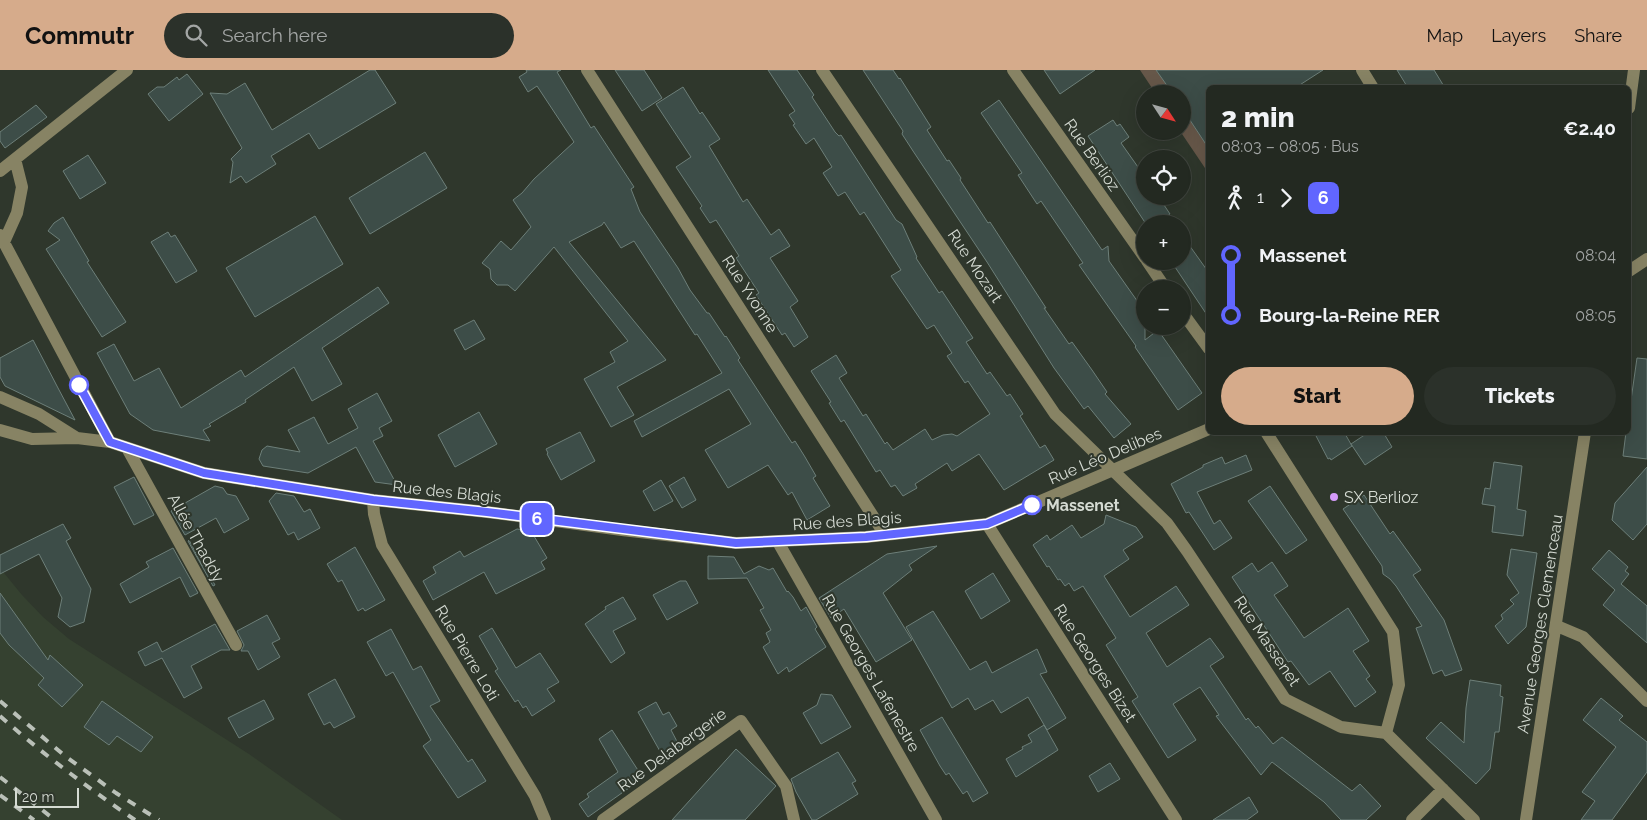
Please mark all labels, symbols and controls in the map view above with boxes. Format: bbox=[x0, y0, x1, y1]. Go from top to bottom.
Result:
search box bbox=[164, 13, 514, 58]
text: Commutr bbox=[25, 21, 134, 50]
icon: search bbox=[182, 21, 210, 49]
text: Search here bbox=[222, 24, 327, 46]
text: Map bbox=[1427, 25, 1463, 46]
text: Layers bbox=[1491, 25, 1546, 46]
text: Share bbox=[1574, 25, 1622, 46]
north arrow bbox=[1136, 85, 1191, 140]
map controls bbox=[1136, 85, 1191, 335]
text: 2 min bbox=[1221, 101, 1295, 134]
street label: Rue Berlioz bbox=[1060, 115, 1124, 195]
text: €2.40 bbox=[1563, 117, 1616, 139]
text: 08:03 – 08:05 · Bus bbox=[1221, 137, 1359, 156]
button: locate bbox=[1136, 150, 1191, 205]
icon: walk bbox=[1221, 184, 1249, 212]
icon: forward bbox=[1272, 184, 1300, 212]
text: 6 bbox=[1318, 187, 1329, 208]
text: 1 bbox=[1257, 188, 1264, 207]
button: + bbox=[1136, 215, 1191, 270]
street label: Rue Mozart bbox=[944, 226, 1007, 307]
text: Massenet bbox=[1259, 244, 1346, 266]
text: 08:04 bbox=[1575, 246, 1616, 265]
street label: Rue Yvonne bbox=[718, 252, 782, 336]
button: − bbox=[1136, 280, 1191, 335]
text: Bourg-la-Reine RER bbox=[1259, 304, 1440, 326]
text: 08:05 bbox=[1575, 306, 1616, 325]
button: Start bbox=[1221, 367, 1414, 425]
button: Tickets bbox=[1424, 367, 1616, 425]
unlabelled marker bbox=[69, 375, 89, 395]
street label: Rue Léo Delibes bbox=[1046, 423, 1165, 488]
street label: Rue des Blagis bbox=[392, 477, 503, 507]
place label: SX Berlioz bbox=[1344, 488, 1418, 507]
street label: Allée Thaddy bbox=[164, 490, 228, 586]
marker: SX Berlioz bbox=[1328, 491, 1340, 503]
marker: Massenet bbox=[1022, 495, 1042, 515]
place label: Massenet bbox=[1046, 496, 1120, 515]
line badge: 6 bbox=[521, 503, 553, 535]
text: 6 bbox=[532, 508, 542, 529]
street label: Rue des Blagis bbox=[792, 508, 902, 534]
street label: Avenue Georges Clemenceau bbox=[1513, 513, 1567, 735]
street label: Rue Georges Lafenestre bbox=[818, 591, 924, 755]
street label: Rue Massenet bbox=[1230, 592, 1305, 690]
street label: Rue Georges Bizet bbox=[1050, 601, 1141, 726]
street label: Rue Pierre Loti bbox=[431, 602, 503, 704]
street label: Rue Delabergerie bbox=[614, 704, 730, 796]
scale bar bbox=[15, 785, 79, 808]
text: 20 m bbox=[22, 789, 54, 805]

